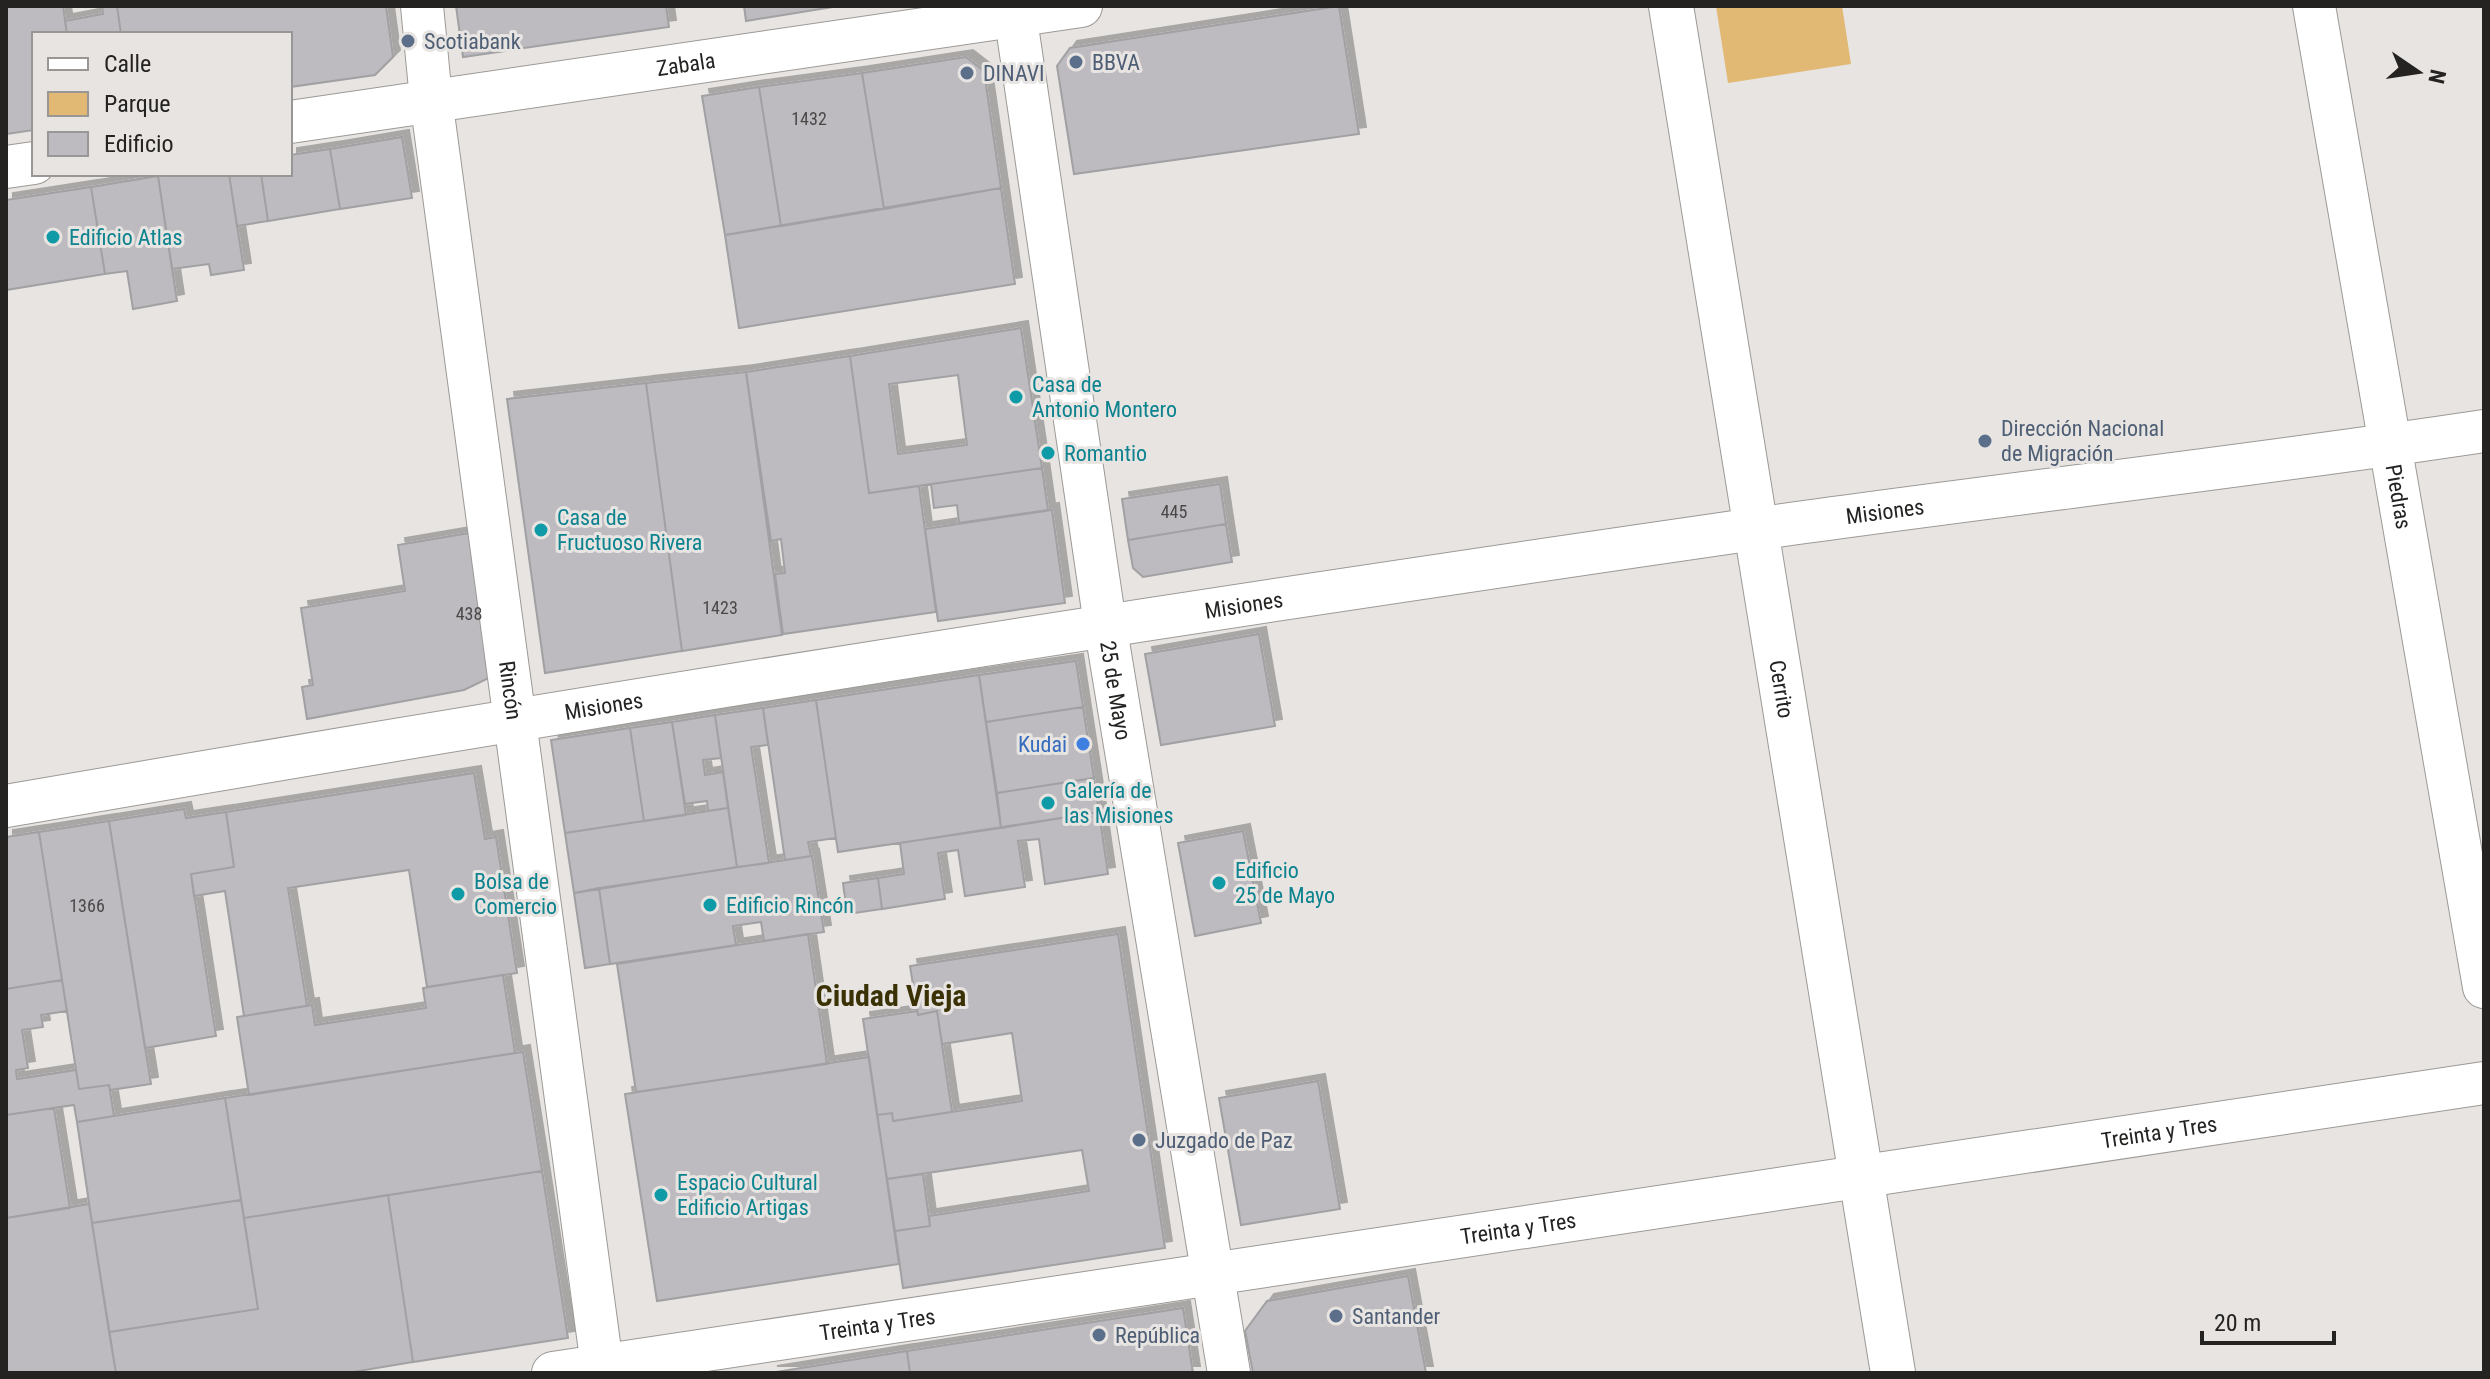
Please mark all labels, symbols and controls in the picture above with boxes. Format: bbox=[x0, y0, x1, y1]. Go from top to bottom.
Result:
place label: Scotiabank bbox=[424, 29, 521, 54]
legend bbox=[32, 32, 292, 176]
marker: Scotiabank bbox=[399, 32, 417, 50]
north arrow bbox=[2378, 32, 2458, 112]
street label: Zabala bbox=[655, 48, 717, 81]
text: Calle bbox=[104, 50, 151, 78]
place label: BBVA bbox=[1092, 50, 1140, 75]
marker: BBVA bbox=[1067, 53, 1085, 71]
place label: DINAVI bbox=[983, 61, 1044, 86]
marker: DINAVI bbox=[958, 64, 976, 82]
text: N bbox=[2423, 67, 2451, 86]
text: Parque bbox=[104, 90, 171, 118]
house number: 1432 bbox=[791, 108, 827, 129]
text: Edificio bbox=[104, 130, 174, 158]
place label: Edificio Atlas bbox=[69, 225, 182, 250]
marker: Edificio Atlas bbox=[44, 228, 62, 246]
place label: Casa de Antonio Montero bbox=[1032, 372, 1177, 422]
marker: Casa de Antonio Montero bbox=[1007, 388, 1025, 406]
place label: Dirección Nacional de Migración bbox=[2001, 416, 2164, 466]
marker: Dirección Nacional de Migración bbox=[1976, 432, 1994, 450]
place label: Romantio bbox=[1064, 441, 1147, 466]
marker: Romantio bbox=[1039, 444, 1057, 462]
street label: Piedras bbox=[2381, 462, 2416, 531]
street label: Misiones bbox=[1844, 494, 1926, 529]
house number: 445 bbox=[1161, 501, 1187, 522]
place label: Casa de Fructuoso Rivera bbox=[557, 505, 702, 555]
marker: Casa de Fructuoso Rivera bbox=[532, 521, 550, 539]
street label: Misiones bbox=[1203, 587, 1285, 624]
house number: 1423 bbox=[702, 597, 738, 618]
house number: 438 bbox=[456, 603, 482, 624]
street label: 25 de Mayo bbox=[1095, 639, 1136, 742]
street label: Cerrito bbox=[1764, 658, 1798, 720]
street label: Rincón bbox=[494, 659, 527, 721]
street label: Misiones bbox=[563, 688, 645, 725]
place label: Kudai bbox=[1018, 732, 1067, 757]
marker: Kudai bbox=[1074, 735, 1092, 753]
place label: Galería de las Misiones bbox=[1064, 778, 1173, 828]
marker: Galería de las Misiones bbox=[1039, 794, 1057, 812]
place label: Edificio 25 de Mayo bbox=[1235, 858, 1335, 908]
place label: Bolsa de Comercio bbox=[474, 869, 557, 919]
marker: Edificio 25 de Mayo bbox=[1210, 874, 1228, 892]
marker: Bolsa de Comercio bbox=[449, 885, 467, 903]
place label: Edificio Rincón bbox=[726, 893, 854, 918]
house number: 1366 bbox=[69, 895, 105, 916]
marker: Edificio Rincón bbox=[701, 896, 719, 914]
district label: Ciudad Vieja bbox=[816, 978, 966, 1013]
street label: Treinta y Tres bbox=[2100, 1111, 2219, 1153]
place label: Juzgado de Paz bbox=[1155, 1128, 1293, 1153]
marker: Juzgado de Paz bbox=[1130, 1131, 1148, 1149]
place label: Espacio Cultural Edificio Artigas bbox=[677, 1170, 818, 1220]
marker: Espacio Cultural Edificio Artigas bbox=[652, 1186, 670, 1204]
street label: Treinta y Tres bbox=[1459, 1208, 1578, 1250]
scale bar bbox=[2202, 1295, 2334, 1345]
street label: Treinta y Tres bbox=[818, 1304, 937, 1346]
place label: Santander bbox=[1352, 1304, 1441, 1329]
marker: Santander bbox=[1327, 1307, 1345, 1325]
text: 20 m bbox=[2214, 1309, 2261, 1337]
place label: República bbox=[1115, 1323, 1200, 1348]
marker: República bbox=[1090, 1326, 1108, 1344]

